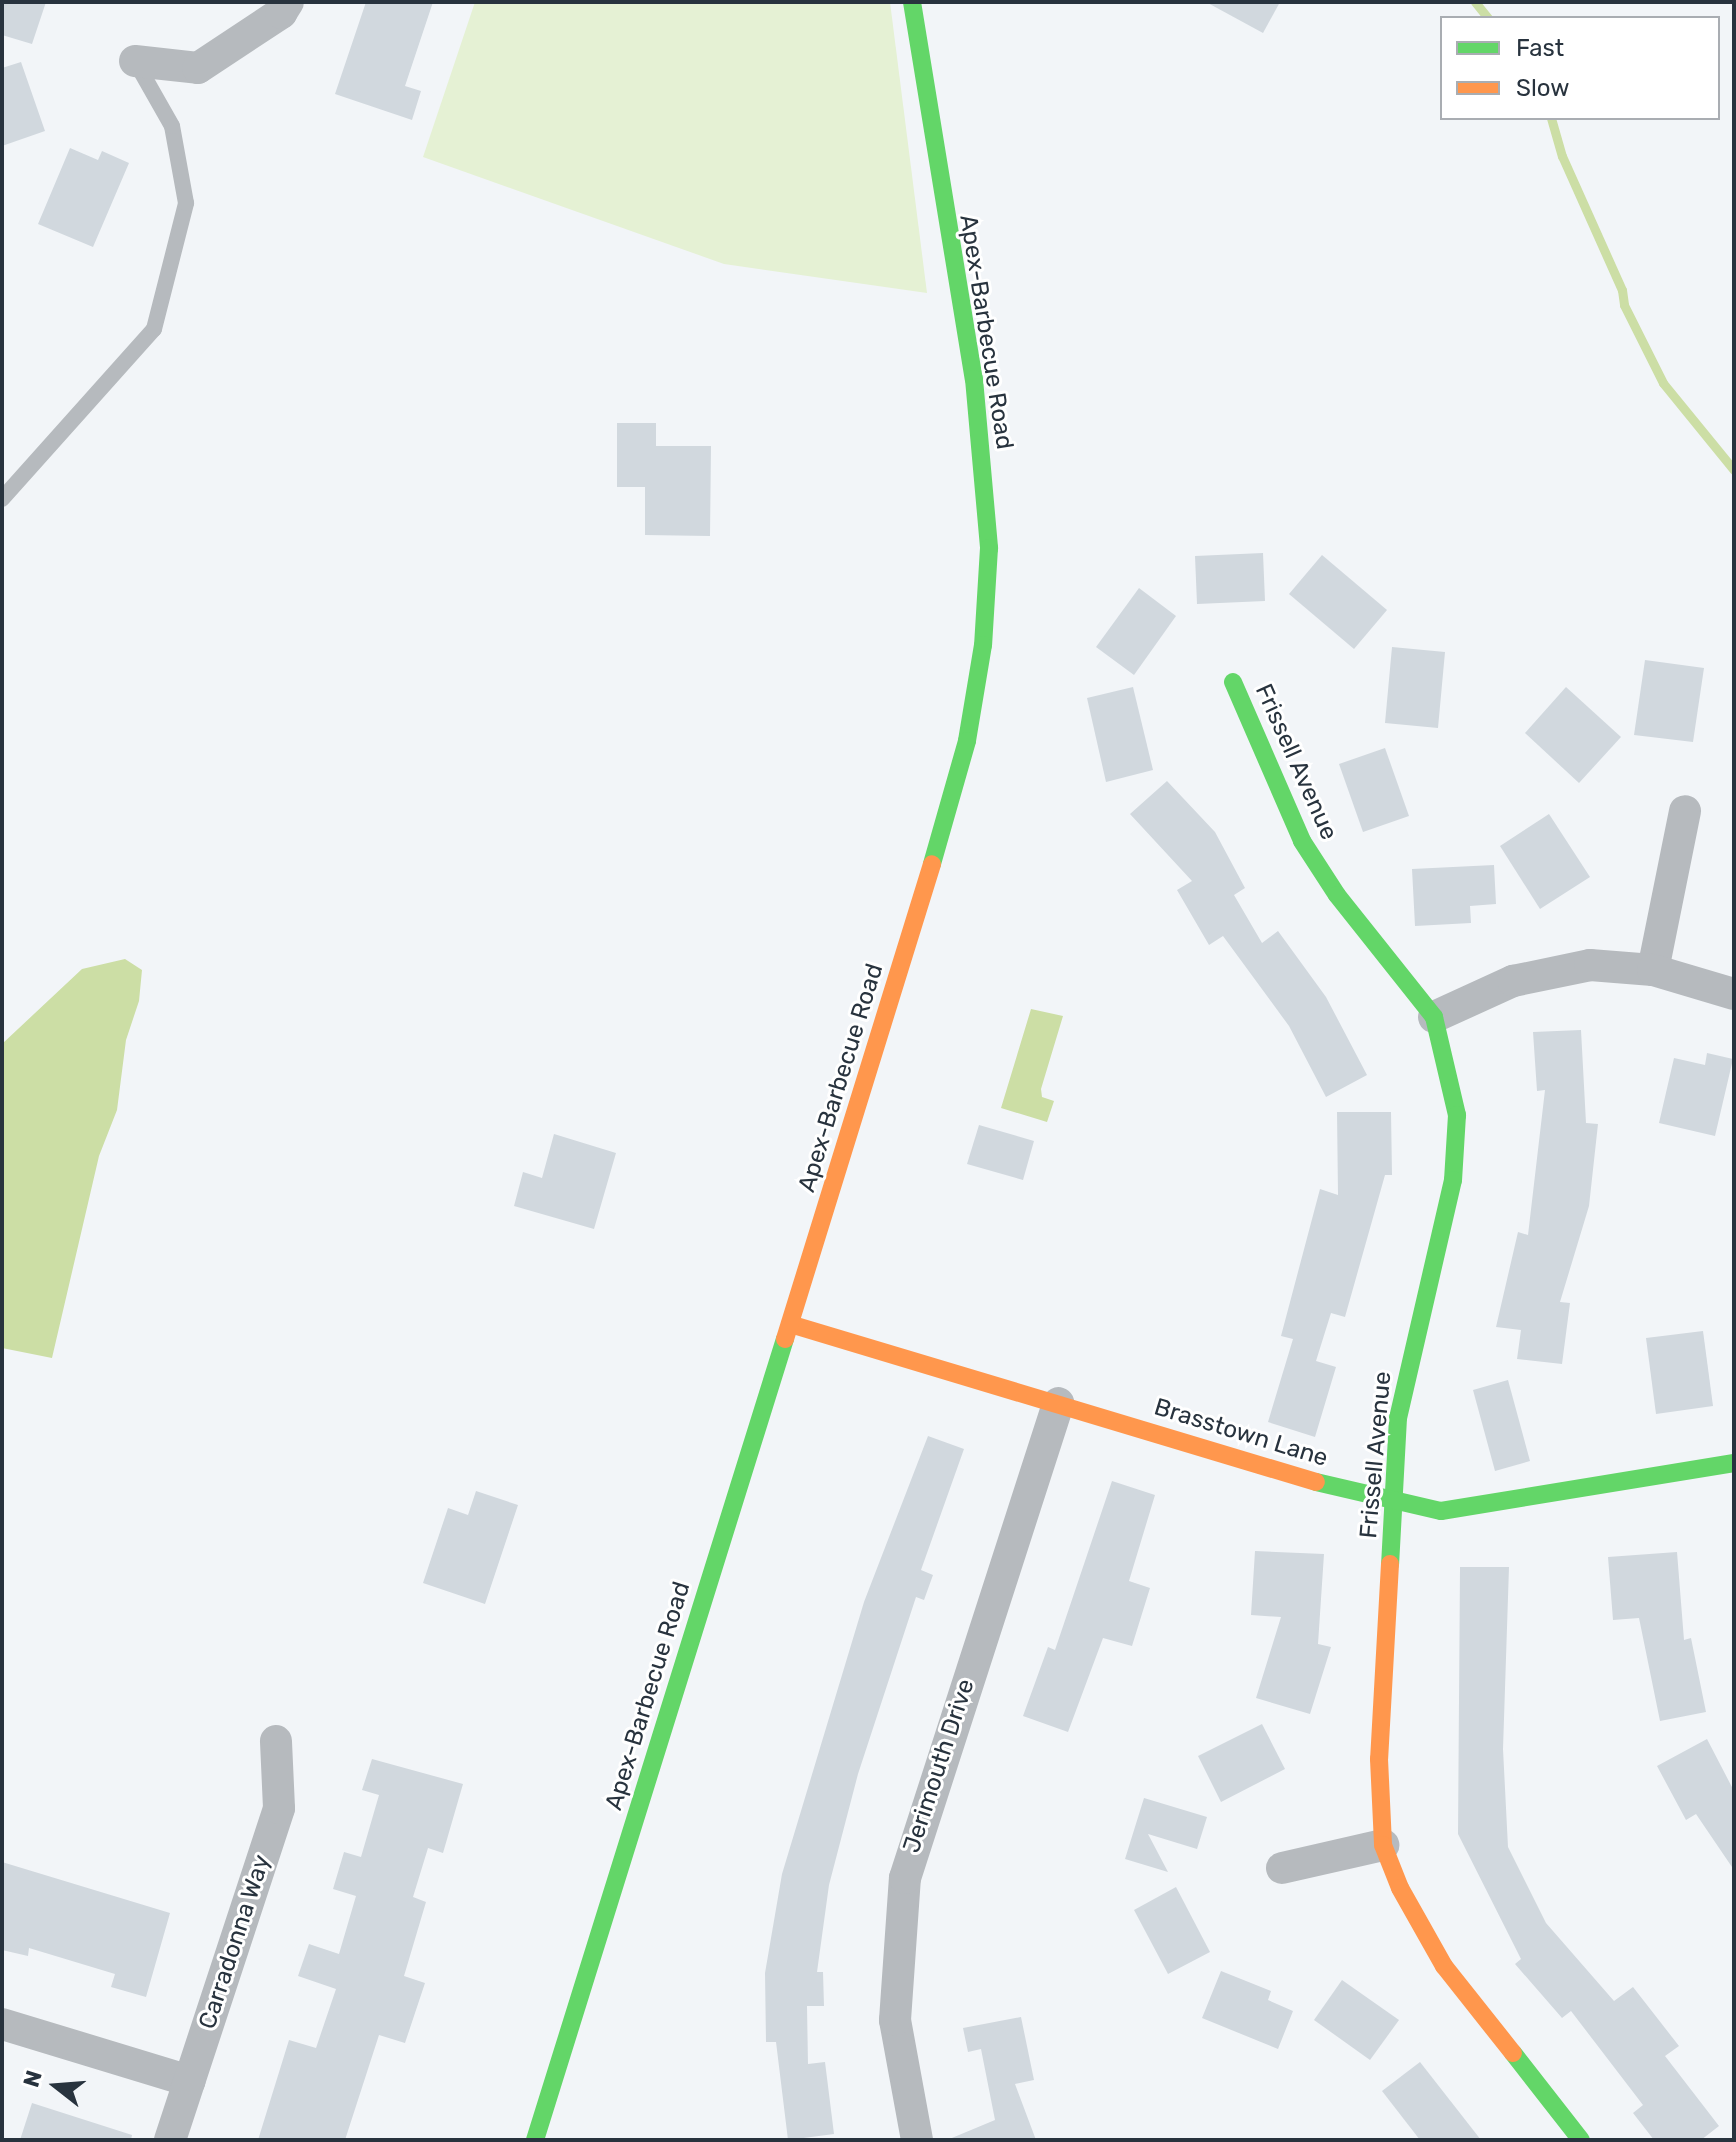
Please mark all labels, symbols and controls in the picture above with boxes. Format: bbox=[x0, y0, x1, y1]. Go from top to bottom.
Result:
legend bbox=[1440, 16, 1720, 120]
text: Fast bbox=[1516, 34, 1564, 62]
text: Slow bbox=[1516, 74, 1569, 102]
street label: Apex-Barbecue Road bbox=[953, 213, 1019, 451]
street label: Frissell Avenue bbox=[1249, 679, 1343, 845]
street label: Apex-Barbecue Road bbox=[793, 960, 889, 1196]
street label: Frissell Avenue bbox=[1354, 1370, 1398, 1540]
street label: Brasstown Lane bbox=[1151, 1393, 1331, 1473]
street label: Apex-Barbecue Road bbox=[600, 1578, 696, 1814]
street label: Jerimouth Drive bbox=[897, 1676, 981, 1856]
street label: Carradonna Way bbox=[193, 1851, 277, 2033]
north arrow bbox=[16, 2046, 96, 2126]
text: N bbox=[17, 2067, 48, 2090]

